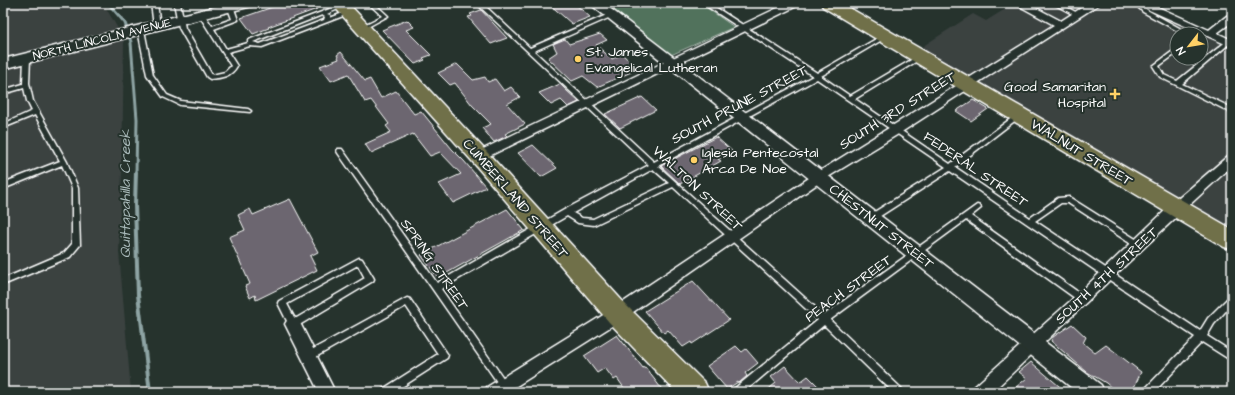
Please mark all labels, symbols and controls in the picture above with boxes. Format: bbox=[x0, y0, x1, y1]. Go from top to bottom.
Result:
street label: NORTH LINCOLN AVENUE bbox=[31, 14, 173, 65]
north arrow bbox=[1169, 26, 1209, 66]
place label: St. James Evangelical Lutheran bbox=[586, 42, 717, 78]
text: N bbox=[1173, 44, 1189, 58]
marker: St. James Evangelical Lutheran bbox=[573, 54, 583, 64]
street label: SOUTH PRUNE STREET bbox=[668, 60, 811, 149]
street label: SOUTH 3RD STREET bbox=[835, 67, 960, 155]
place label: Good Samaritan Hospital bbox=[1004, 77, 1106, 113]
marker: Good Samaritan Hospital bbox=[1109, 88, 1121, 100]
street label: WALNUT STREET bbox=[1027, 114, 1136, 191]
street label: FEDERAL STREET bbox=[919, 127, 1032, 213]
water label: Quittapahilla Creek bbox=[115, 129, 136, 258]
street label: CUMBERLAND STREET bbox=[458, 134, 573, 263]
street label: WALTON STREET bbox=[648, 141, 747, 236]
place label: Iglesia Pentecostal Arca De Noe bbox=[702, 143, 818, 179]
marker: Iglesia Pentecostal Arca De Noe bbox=[689, 155, 699, 165]
street label: CHESTNUT STREET bbox=[825, 179, 938, 274]
street label: SPRING STREET bbox=[395, 215, 473, 314]
street label: SOUTH 4TH STREET bbox=[1051, 222, 1163, 329]
street label: PEACH STREET bbox=[801, 250, 896, 327]

